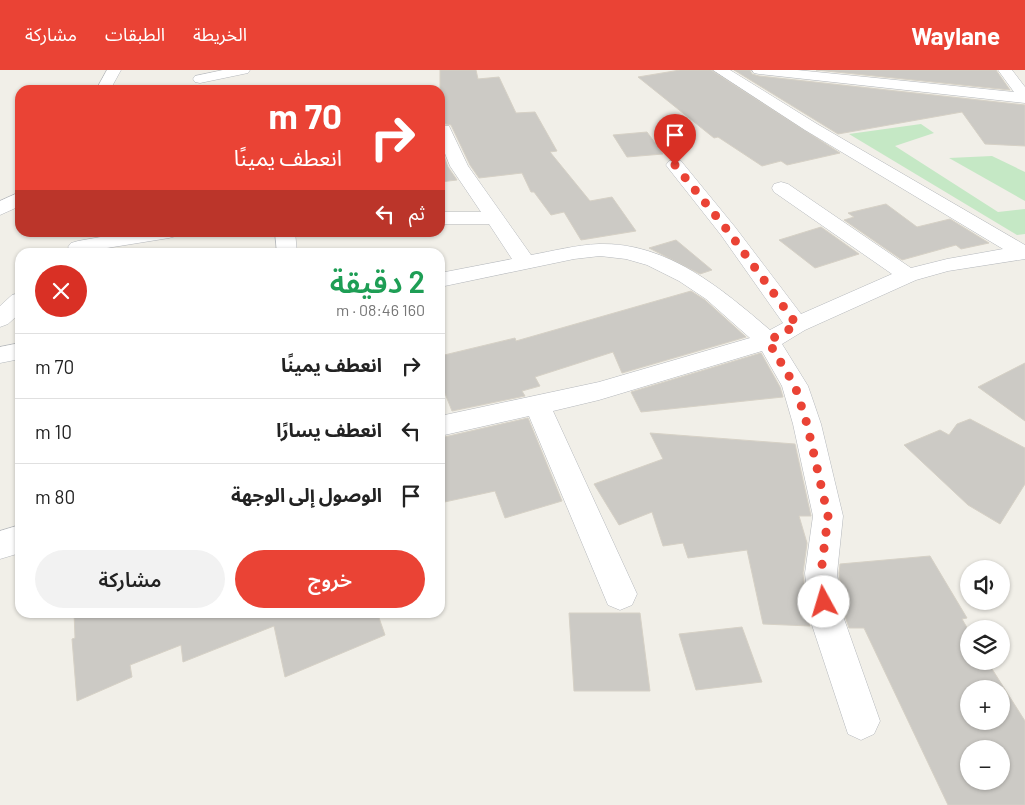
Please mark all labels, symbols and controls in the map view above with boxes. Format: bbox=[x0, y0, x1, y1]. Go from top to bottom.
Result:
text: Waylane bbox=[911, 21, 1000, 50]
text: مشاركة bbox=[25, 23, 77, 45]
text: الطبقات bbox=[105, 23, 165, 45]
text: الخريطة bbox=[193, 23, 247, 45]
text: 70 m bbox=[268, 94, 342, 136]
icon: right bbox=[360, 105, 425, 170]
pin bbox=[654, 114, 696, 165]
icon: arrive bbox=[661, 121, 689, 149]
text: انعطف يمينًا bbox=[234, 144, 342, 170]
icon: left bbox=[371, 200, 399, 228]
text: ثم bbox=[409, 201, 425, 224]
text: 2 دقيقة bbox=[330, 263, 425, 299]
button: close bbox=[35, 265, 87, 317]
text: 160 m · 08:46 bbox=[336, 300, 425, 319]
icon: right bbox=[397, 352, 425, 380]
text: انعطف يمينًا bbox=[281, 353, 382, 376]
text: 70 m bbox=[35, 355, 74, 378]
icon: left bbox=[397, 417, 425, 445]
text: انعطف يسارًا bbox=[276, 418, 382, 441]
text: 10 m bbox=[35, 420, 72, 443]
icon: arrive bbox=[397, 482, 425, 510]
text: الوصول إلى الوجهة bbox=[231, 483, 382, 506]
text: 80 m bbox=[35, 485, 75, 508]
button: مشاركة bbox=[35, 550, 225, 608]
button: خروج bbox=[235, 550, 425, 608]
map controls bbox=[960, 560, 1010, 790]
button: sound bbox=[960, 560, 1010, 610]
position arrow bbox=[797, 575, 849, 627]
button: layers bbox=[960, 620, 1010, 670]
button: + bbox=[960, 680, 1010, 730]
button: − bbox=[960, 740, 1010, 790]

